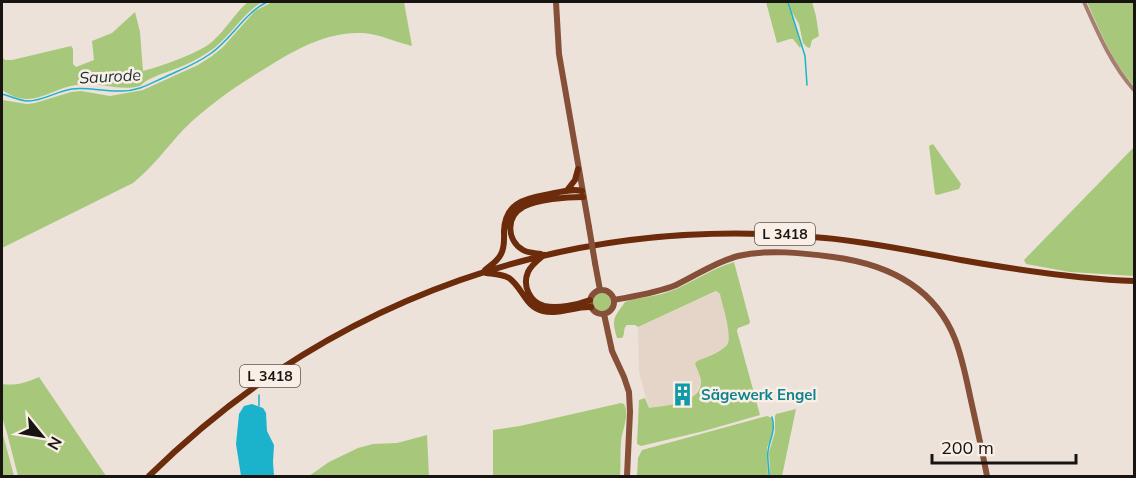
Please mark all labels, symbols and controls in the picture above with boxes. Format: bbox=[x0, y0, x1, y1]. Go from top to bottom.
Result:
water label: Saurode bbox=[79, 64, 142, 88]
road number: L 3418 bbox=[755, 223, 815, 245]
road number: L 3418 bbox=[240, 365, 300, 387]
building icon: Sägewerk Engel bbox=[670, 381, 696, 407]
place label: Sägewerk Engel bbox=[701, 385, 816, 404]
north arrow bbox=[12, 406, 72, 466]
scale bar bbox=[932, 427, 1076, 465]
text: N bbox=[43, 433, 67, 454]
text: 200 m bbox=[941, 436, 994, 459]

